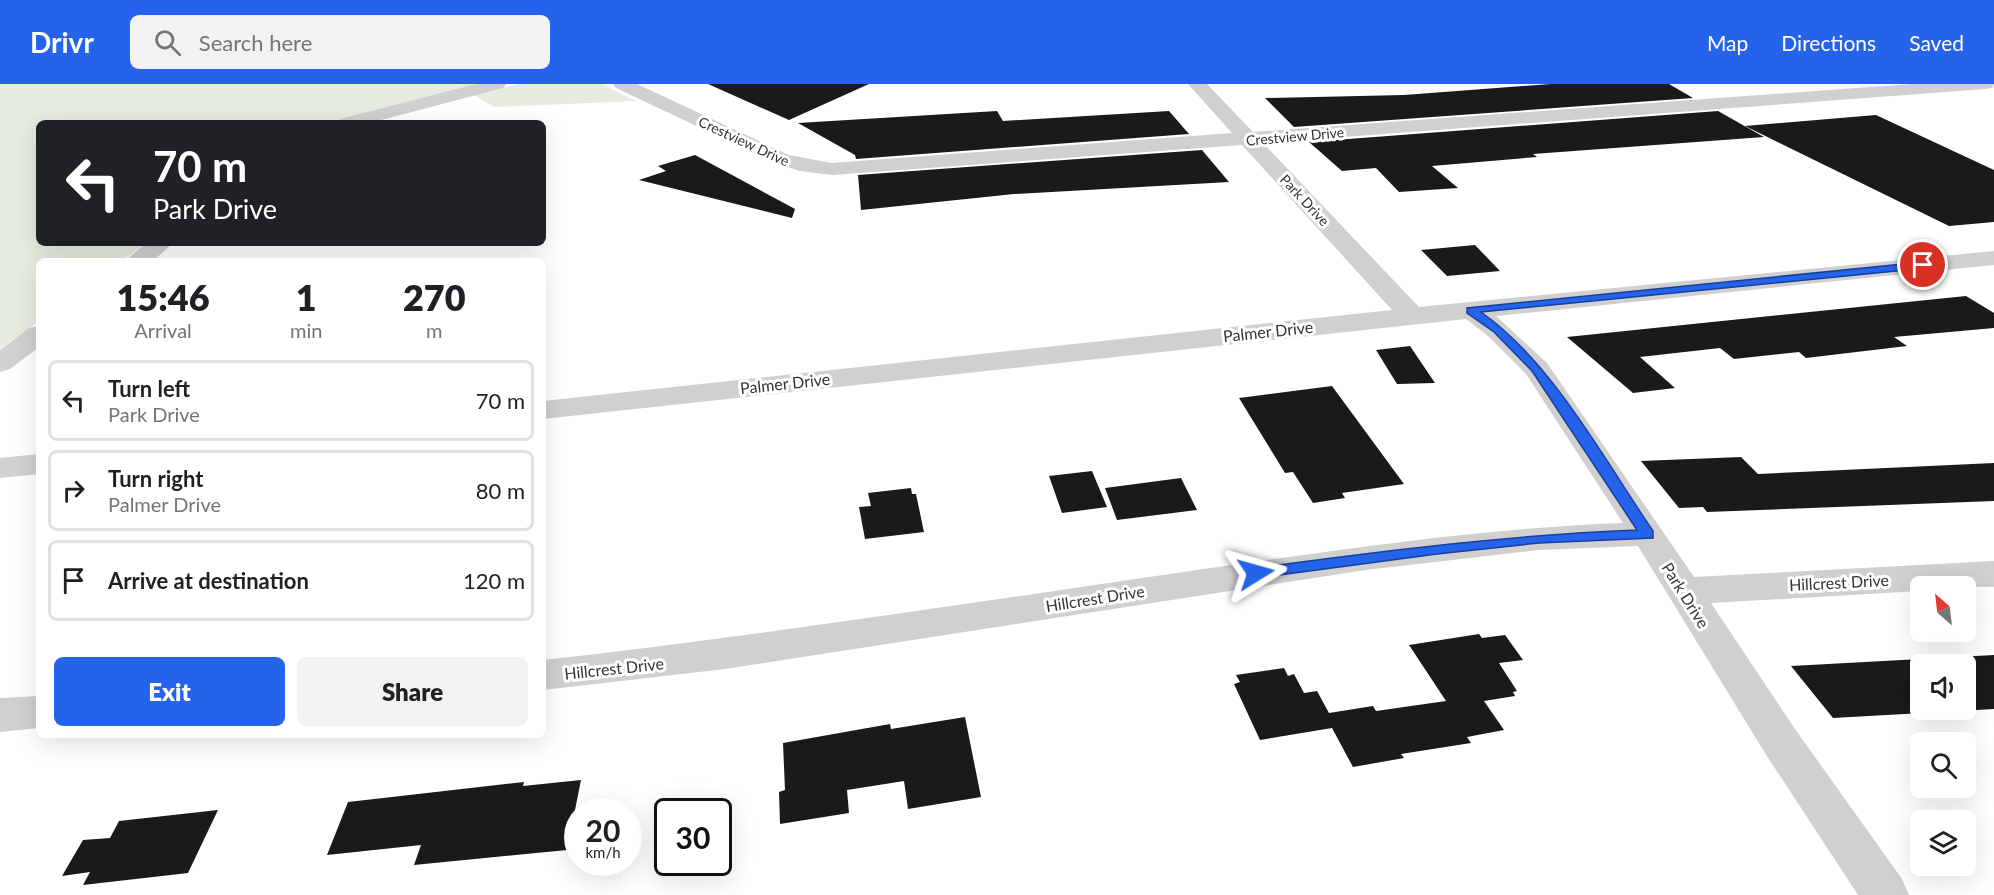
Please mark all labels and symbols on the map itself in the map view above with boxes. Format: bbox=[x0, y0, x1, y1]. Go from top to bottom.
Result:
street label: Crestview Drive bbox=[696, 113, 792, 169]
street label: Crestview Drive bbox=[1245, 123, 1345, 149]
street label: Park Drive bbox=[1277, 171, 1333, 229]
pin bbox=[1897, 239, 1948, 290]
street label: Palmer Drive bbox=[1222, 317, 1314, 345]
street label: Palmer Drive bbox=[739, 369, 831, 397]
position arrow bbox=[1224, 541, 1288, 605]
street label: Park Drive bbox=[1658, 559, 1714, 631]
street label: Hillcrest Drive bbox=[1789, 570, 1889, 594]
north arrow bbox=[1910, 576, 1976, 642]
street label: Hillcrest Drive bbox=[1044, 581, 1146, 615]
street label: Hillcrest Drive bbox=[563, 653, 665, 683]
speed limit sign: 30 bbox=[654, 798, 732, 876]

